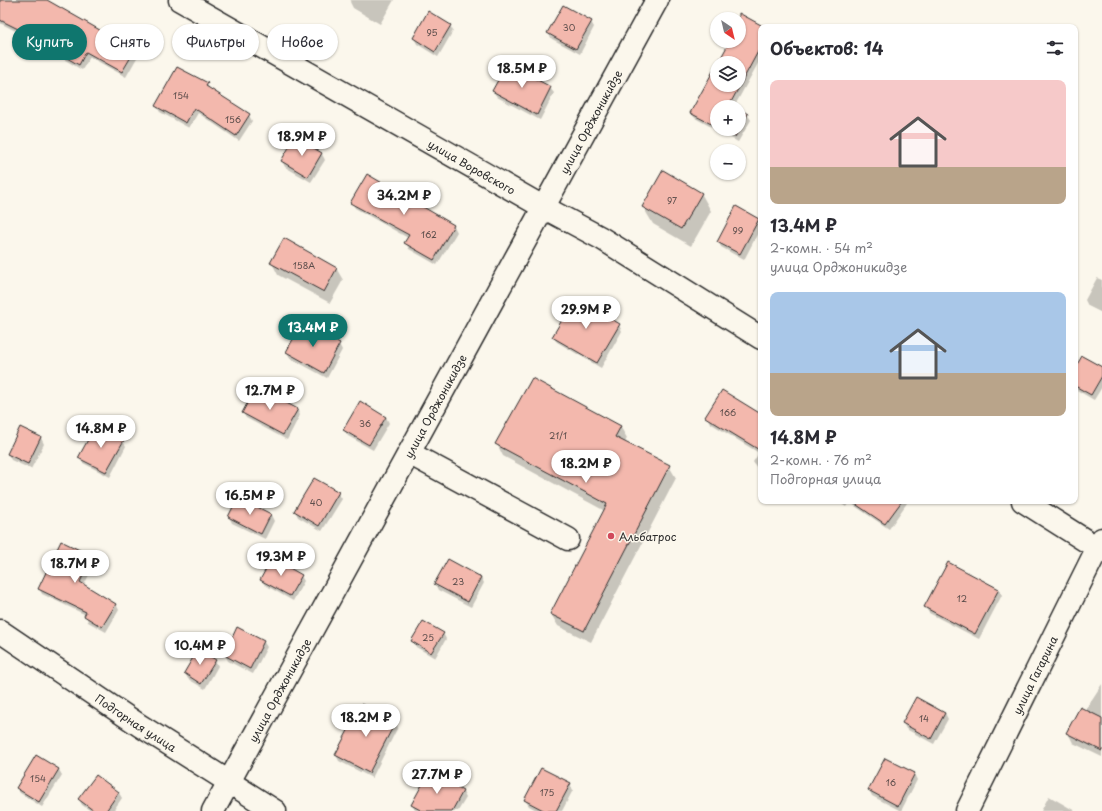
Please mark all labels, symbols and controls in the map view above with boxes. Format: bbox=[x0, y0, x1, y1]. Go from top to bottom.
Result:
north arrow bbox=[710, 12, 746, 48]
map controls bbox=[710, 12, 746, 180]
house number: 30 bbox=[563, 20, 576, 34]
chip: Купить bbox=[12, 24, 87, 60]
chip: Снять bbox=[95, 24, 164, 60]
chip: Фильтры bbox=[172, 24, 259, 60]
chip: Новое bbox=[267, 24, 338, 60]
house number: 95 bbox=[426, 25, 438, 39]
text: Объектов: 14 bbox=[770, 35, 884, 61]
icon: filters bbox=[1044, 37, 1066, 59]
pin: 18.5M ₽ bbox=[485, 55, 559, 89]
button: layers bbox=[710, 56, 746, 92]
text: 18.5M ₽ bbox=[497, 58, 547, 77]
street label: улица Орджоникидзе bbox=[555, 66, 626, 177]
house number: 154 bbox=[173, 88, 189, 102]
button: + bbox=[710, 100, 746, 136]
icon: home bbox=[882, 106, 954, 178]
house number: 156 bbox=[225, 112, 241, 126]
pin: 18.9M ₽ bbox=[265, 123, 339, 157]
text: 18.9M ₽ bbox=[277, 126, 327, 145]
street label: улица Воровского bbox=[425, 135, 519, 198]
button: − bbox=[710, 144, 746, 180]
pin: 34.2M ₽ bbox=[367, 182, 441, 216]
text: 34.2M ₽ bbox=[377, 185, 431, 204]
house number: 97 bbox=[667, 193, 677, 207]
text: 13.4M ₽ bbox=[770, 212, 837, 238]
house number: 99 bbox=[733, 223, 744, 237]
house number: 162 bbox=[421, 227, 437, 241]
text: 2-комн. · 54 m² bbox=[770, 238, 873, 257]
text: улица Орджоникидзе bbox=[770, 257, 907, 276]
house number: 158А bbox=[293, 258, 315, 272]
pin: 29.9M ₽ bbox=[549, 296, 623, 330]
text: 29.9M ₽ bbox=[560, 299, 612, 318]
pin: 13.4M ₽ bbox=[276, 314, 350, 348]
text: 13.4M ₽ bbox=[287, 317, 339, 336]
icon: home bbox=[882, 318, 954, 390]
street label: улица Орджоникидзе bbox=[399, 351, 470, 461]
pin: 12.7M ₽ bbox=[233, 377, 307, 411]
text: 12.7M ₽ bbox=[245, 380, 295, 399]
house number: 166 bbox=[720, 405, 736, 419]
pin: 14.8M ₽ bbox=[64, 415, 138, 449]
house number: 36 bbox=[359, 416, 371, 430]
text: 14.8M ₽ bbox=[75, 418, 127, 437]
text: 14.8M ₽ bbox=[770, 424, 837, 450]
house number: 21/1 bbox=[549, 428, 567, 442]
pin: 18.2M ₽ bbox=[549, 450, 623, 484]
text: 2-комн. · 76 m² bbox=[770, 450, 872, 469]
text: 18.2M ₽ bbox=[560, 453, 612, 472]
text: Подгорная улица bbox=[770, 469, 881, 488]
pin: 16.5M ₽ bbox=[213, 482, 287, 516]
text: 16.5M ₽ bbox=[225, 485, 275, 504]
house number: 40 bbox=[310, 495, 323, 509]
place label: Альбатрос bbox=[619, 528, 677, 545]
marker: Альбатрос bbox=[606, 531, 616, 541]
pin: 19.3M ₽ bbox=[244, 543, 318, 577]
text: 19.3M ₽ bbox=[256, 546, 306, 565]
pin: 18.7M ₽ bbox=[38, 550, 112, 584]
text: 18.7M ₽ bbox=[50, 553, 100, 572]
house number: 23 bbox=[452, 574, 464, 588]
house number: 12 bbox=[957, 591, 967, 605]
house number: 25 bbox=[422, 630, 434, 644]
pin: 10.4M ₽ bbox=[163, 632, 237, 666]
street label: улица Гагарина bbox=[1008, 632, 1061, 717]
text: 10.4M ₽ bbox=[174, 635, 226, 654]
street label: улица Орджоникидзе bbox=[244, 635, 315, 745]
street label: Подгорная улица bbox=[92, 689, 180, 755]
pin: 18.2M ₽ bbox=[329, 704, 403, 738]
text: 18.2M ₽ bbox=[340, 707, 392, 726]
house number: 14 bbox=[919, 711, 929, 725]
pin: 27.7M ₽ bbox=[400, 761, 474, 795]
text: 27.7M ₽ bbox=[411, 764, 463, 783]
house number: 154 bbox=[30, 771, 46, 785]
house number: 16 bbox=[886, 775, 896, 789]
house number: 175 bbox=[540, 785, 555, 799]

